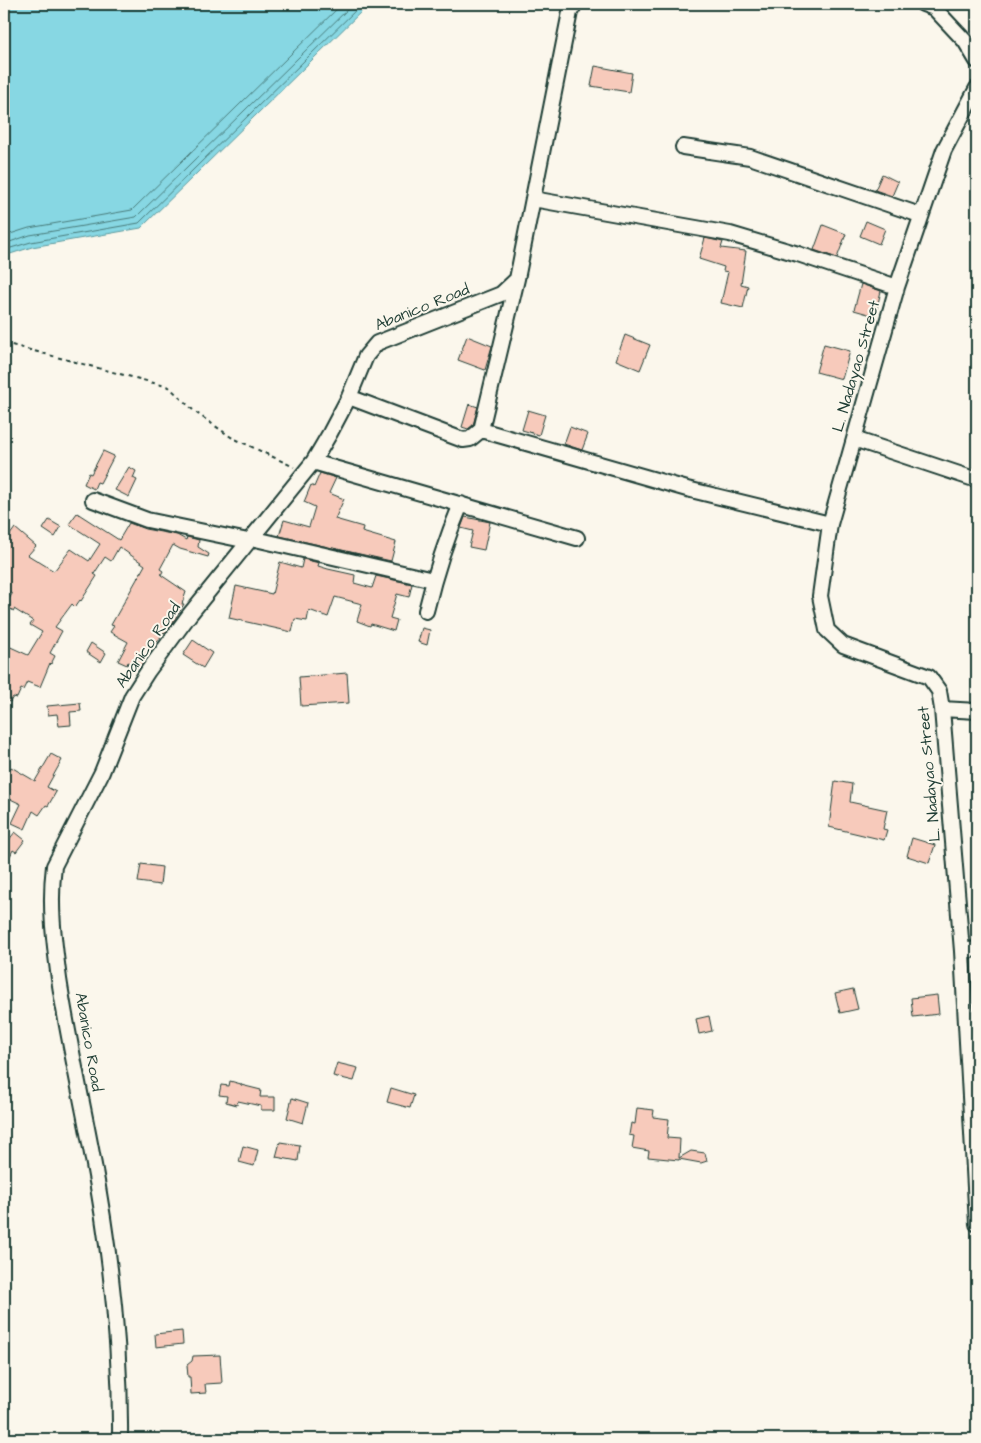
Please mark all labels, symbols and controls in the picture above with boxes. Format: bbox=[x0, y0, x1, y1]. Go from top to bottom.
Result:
street label: Abanico Road bbox=[371, 278, 473, 336]
street label: L. Nadayao Street bbox=[827, 297, 886, 435]
street label: Abanico Road bbox=[110, 598, 186, 692]
street label: L. Nadayao Street bbox=[912, 705, 947, 843]
street label: Abanico Road bbox=[69, 991, 109, 1093]

